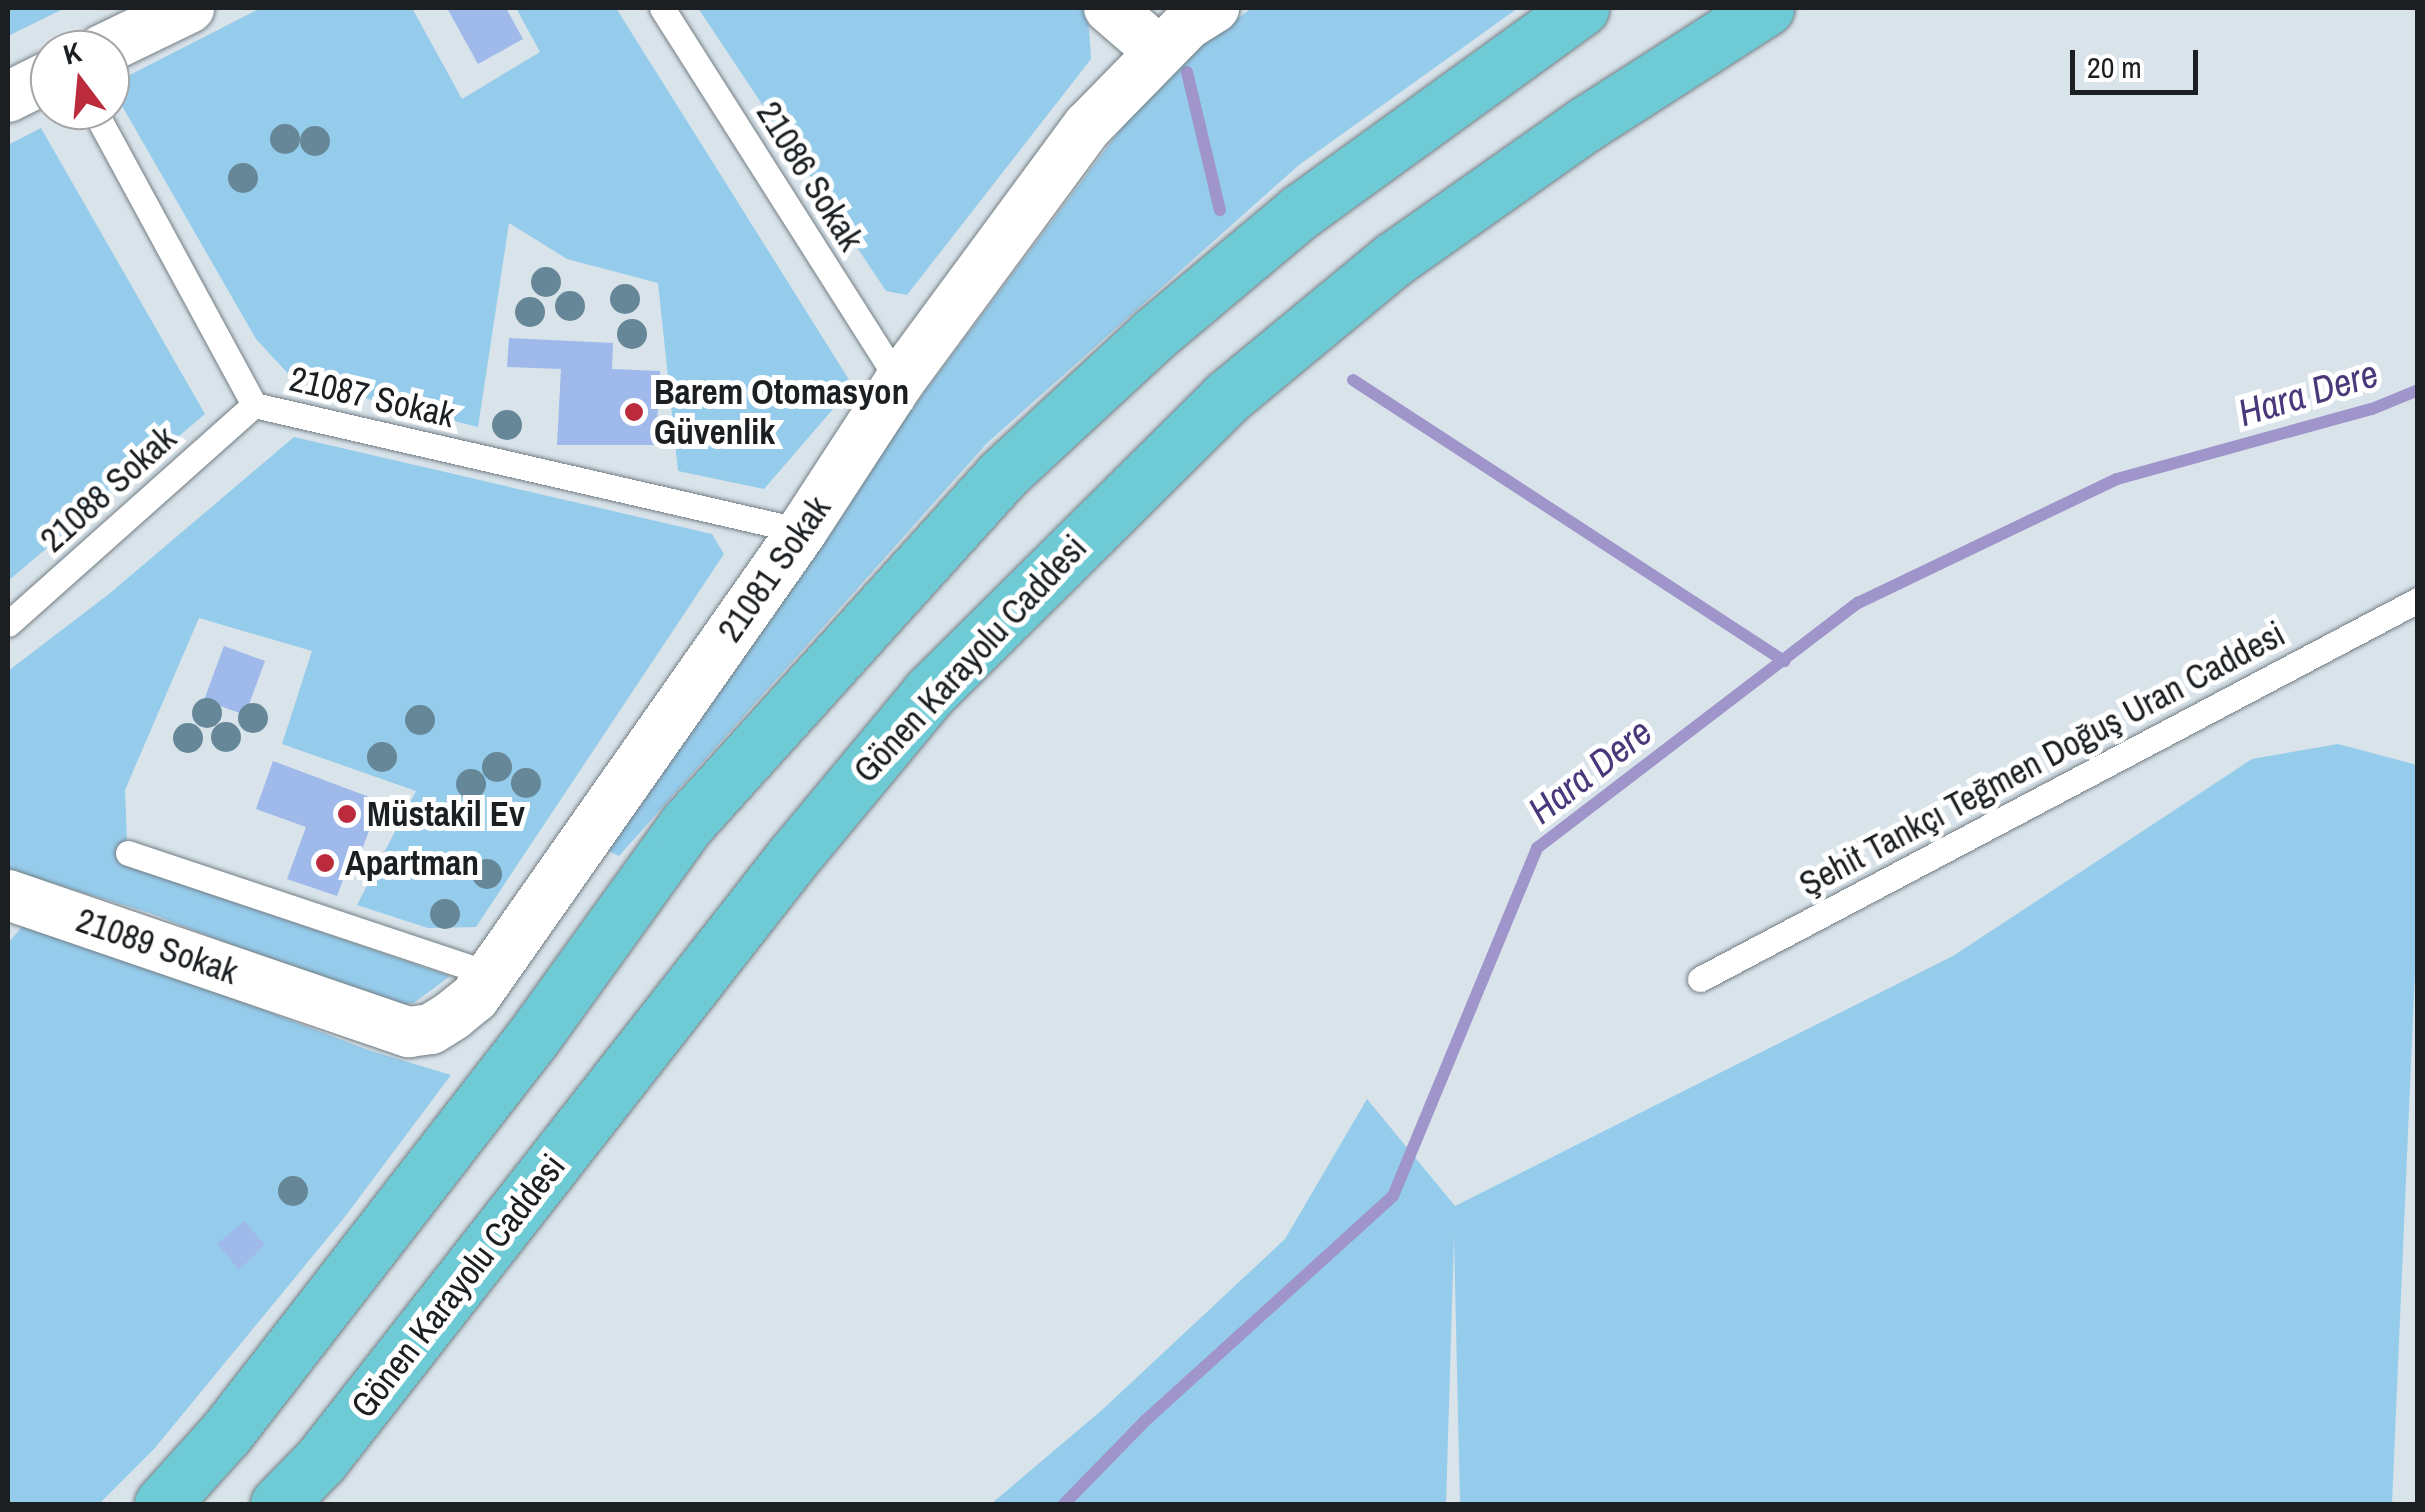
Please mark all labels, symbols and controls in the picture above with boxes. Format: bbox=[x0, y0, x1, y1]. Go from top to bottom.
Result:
north arrow bbox=[30, 30, 130, 130]
scale bar bbox=[2075, 30, 2202, 92]
text: K bbox=[59, 33, 85, 74]
text: 20 m bbox=[2087, 47, 2142, 87]
street label: 21086 Sokak bbox=[748, 94, 872, 258]
water label: Hara Dere bbox=[2233, 350, 2383, 436]
street label: 21087 Sokak bbox=[286, 358, 458, 436]
place label: Barem Otomasyon Güvenlik bbox=[654, 371, 909, 453]
marker: Barem Otomasyon Güvenlik bbox=[623, 401, 645, 423]
street label: 21088 Sokak bbox=[32, 417, 184, 561]
street label: 21081 Sokak bbox=[709, 488, 839, 650]
street label: Gönen Karayolu Caddesi bbox=[845, 527, 1095, 791]
street label: Şehit Tankçı Teğmen Doğuş Uran Caddesi bbox=[1792, 613, 2292, 905]
water label: Hara Dere bbox=[1519, 709, 1661, 833]
place label: Müstakil Ev bbox=[367, 793, 525, 835]
marker: Müstakil Ev bbox=[336, 803, 358, 825]
place label: Apartman bbox=[345, 842, 479, 884]
marker: Apartman bbox=[314, 852, 336, 874]
street label: 21089 Sokak bbox=[71, 899, 243, 993]
street label: Gönen Karayolu Caddesi bbox=[342, 1146, 574, 1426]

